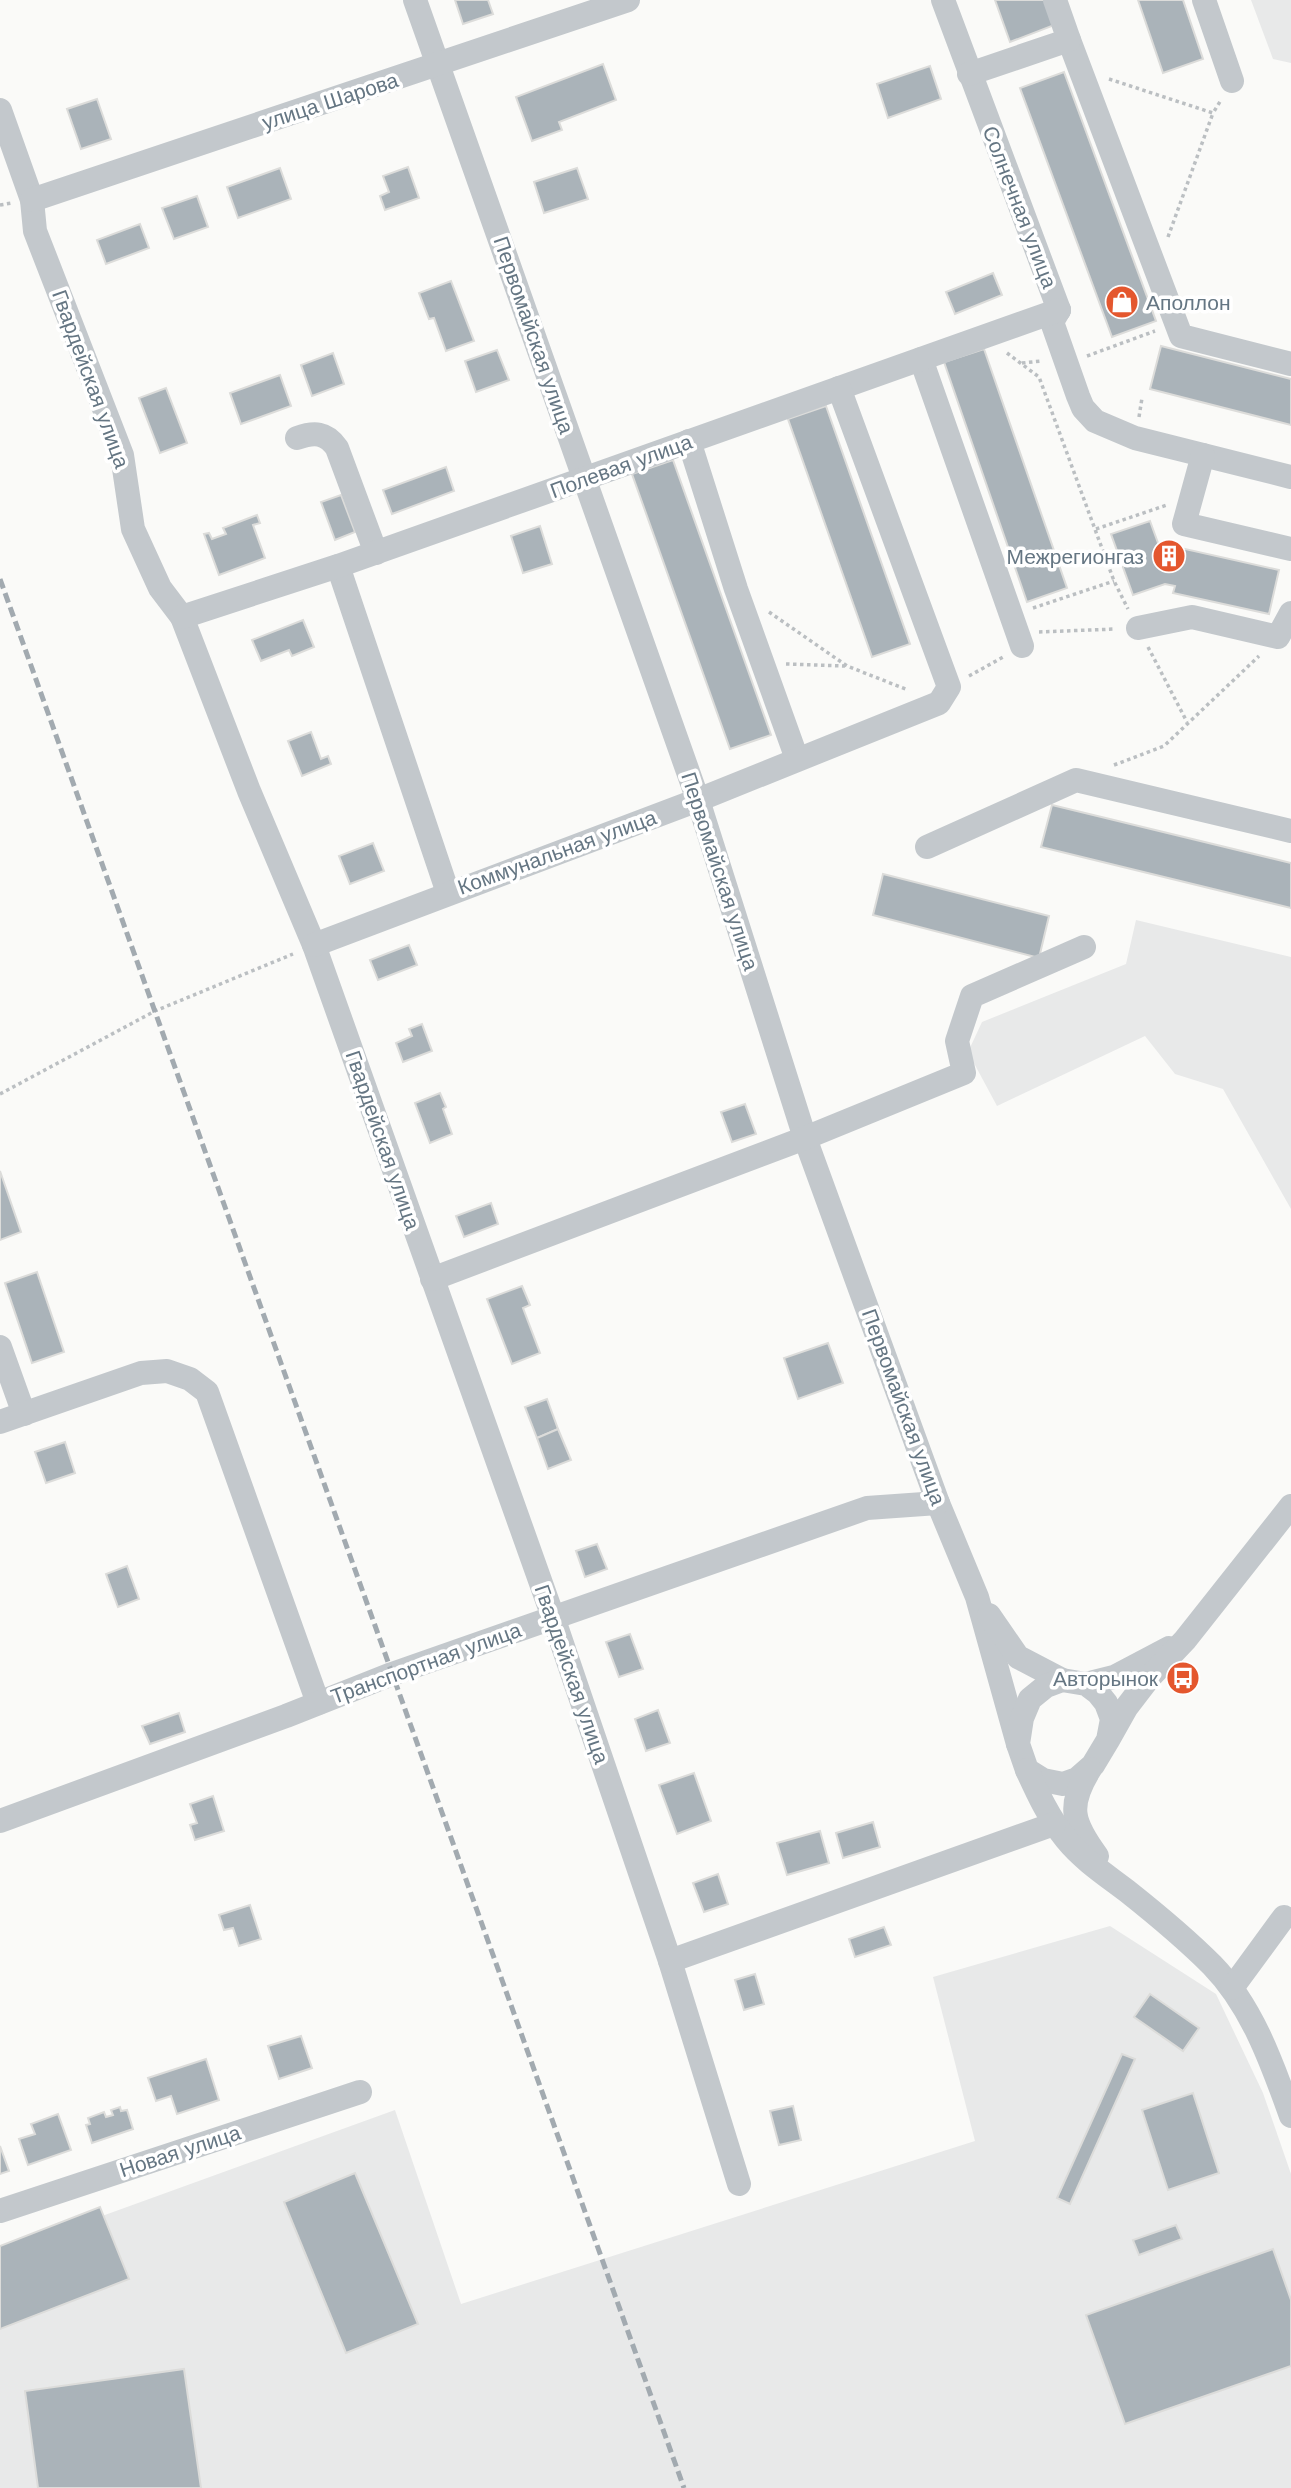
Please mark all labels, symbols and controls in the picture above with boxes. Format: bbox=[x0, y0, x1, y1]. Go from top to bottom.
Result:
street label: улица Шарова bbox=[259, 67, 402, 135]
street label: Солнечная улица bbox=[978, 122, 1063, 292]
street label: Первомайская улица bbox=[488, 233, 580, 437]
shop icon: Аполлон bbox=[1103, 283, 1141, 321]
street label: Гвардейская улица bbox=[47, 287, 135, 472]
place label: Аполлон bbox=[1146, 290, 1231, 315]
street label: Полевая улица bbox=[547, 429, 696, 503]
building icon: Межрегионгаз bbox=[1150, 537, 1188, 575]
place label: Межрегионгаз bbox=[1006, 544, 1144, 569]
street label: Первомайская улица bbox=[676, 769, 764, 974]
street label: Коммунальная улица bbox=[454, 804, 660, 900]
street label: Гвардейская улица bbox=[341, 1047, 425, 1233]
street label: Первомайская улица bbox=[857, 1305, 951, 1509]
street label: Гвардейская улица bbox=[530, 1581, 614, 1767]
street label: Транспортная улица bbox=[328, 1617, 525, 1709]
bus stop icon: Авторынок bbox=[1164, 1659, 1202, 1697]
place label: Авторынок bbox=[1053, 1666, 1159, 1691]
street label: Новая улица bbox=[116, 2120, 244, 2182]

